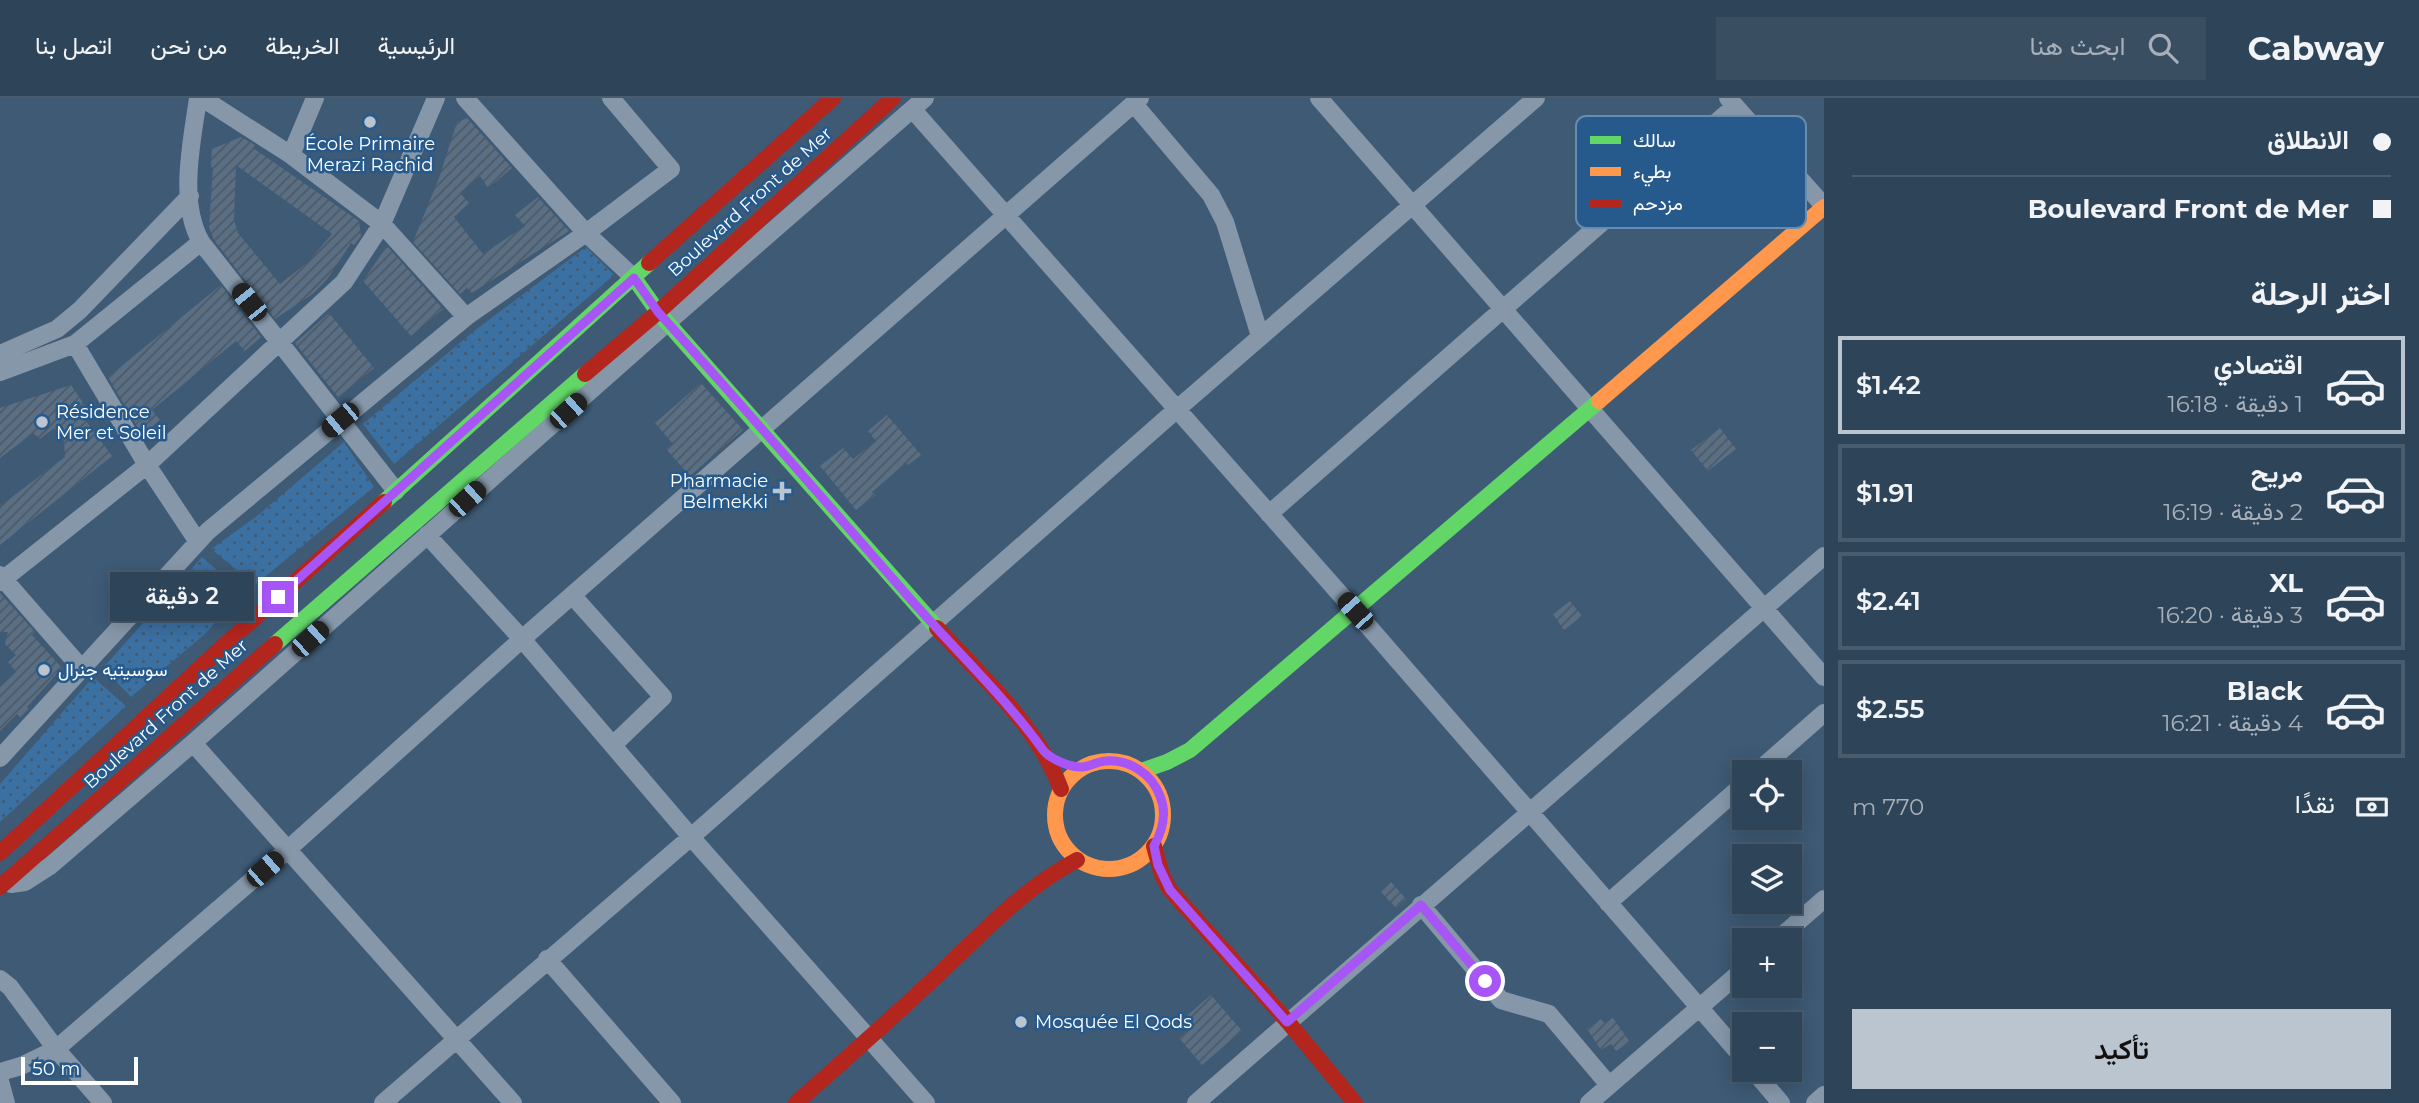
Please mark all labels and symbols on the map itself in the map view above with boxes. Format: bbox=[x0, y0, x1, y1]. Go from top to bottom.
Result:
marker: École Primaire Merazi Rachid bbox=[362, 114, 378, 130]
legend bbox=[1576, 116, 1806, 228]
street label: Boulevard Front de Mer bbox=[663, 123, 837, 281]
text: سالك bbox=[1633, 129, 1676, 152]
place label: École Primaire Merazi Rachid bbox=[305, 133, 435, 176]
text: بطيء bbox=[1633, 160, 1671, 187]
text: مزدحم bbox=[1633, 192, 1683, 216]
car bbox=[228, 279, 271, 325]
car bbox=[546, 389, 591, 433]
car bbox=[318, 398, 363, 442]
place label: Résidence Mer et Soleil bbox=[56, 401, 167, 444]
marker: Résidence Mer et Soleil bbox=[34, 414, 50, 430]
place label: Pharmacie Belmekki bbox=[670, 470, 768, 513]
car bbox=[445, 477, 490, 521]
marker: Pharmacie Belmekki bbox=[774, 483, 790, 499]
callout: 2 دقيقة bbox=[110, 573, 254, 622]
route end bbox=[262, 581, 294, 613]
car bbox=[1334, 588, 1377, 634]
car bbox=[288, 617, 333, 661]
street label: Boulevard Front de Mer bbox=[79, 635, 253, 793]
place label: سوسيتيه جنرال bbox=[58, 659, 168, 681]
marker: سوسيتيه جنرال bbox=[36, 662, 52, 678]
car bbox=[243, 847, 288, 891]
route start bbox=[1469, 965, 1501, 997]
place label: Mosquée El Qods bbox=[1035, 1011, 1192, 1033]
marker: Mosquée El Qods bbox=[1013, 1014, 1029, 1030]
scale bar bbox=[21, 1054, 138, 1086]

